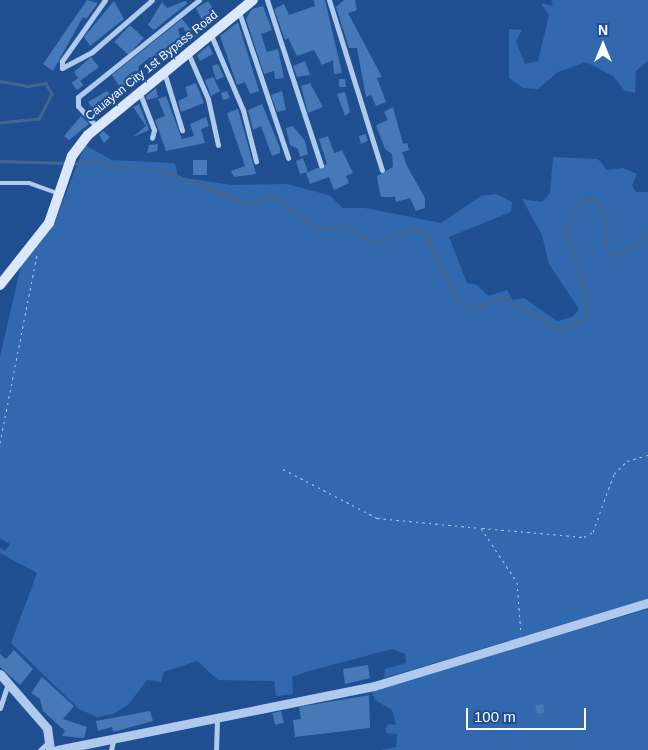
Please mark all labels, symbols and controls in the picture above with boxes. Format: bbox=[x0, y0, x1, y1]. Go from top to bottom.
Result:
street label: Cauayan City 1st Bypass Road bbox=[83, 8, 221, 124]
north arrow bbox=[578, 20, 628, 70]
text: N bbox=[598, 22, 608, 38]
scale bar bbox=[468, 698, 588, 730]
text: 100 m bbox=[474, 708, 516, 725]

